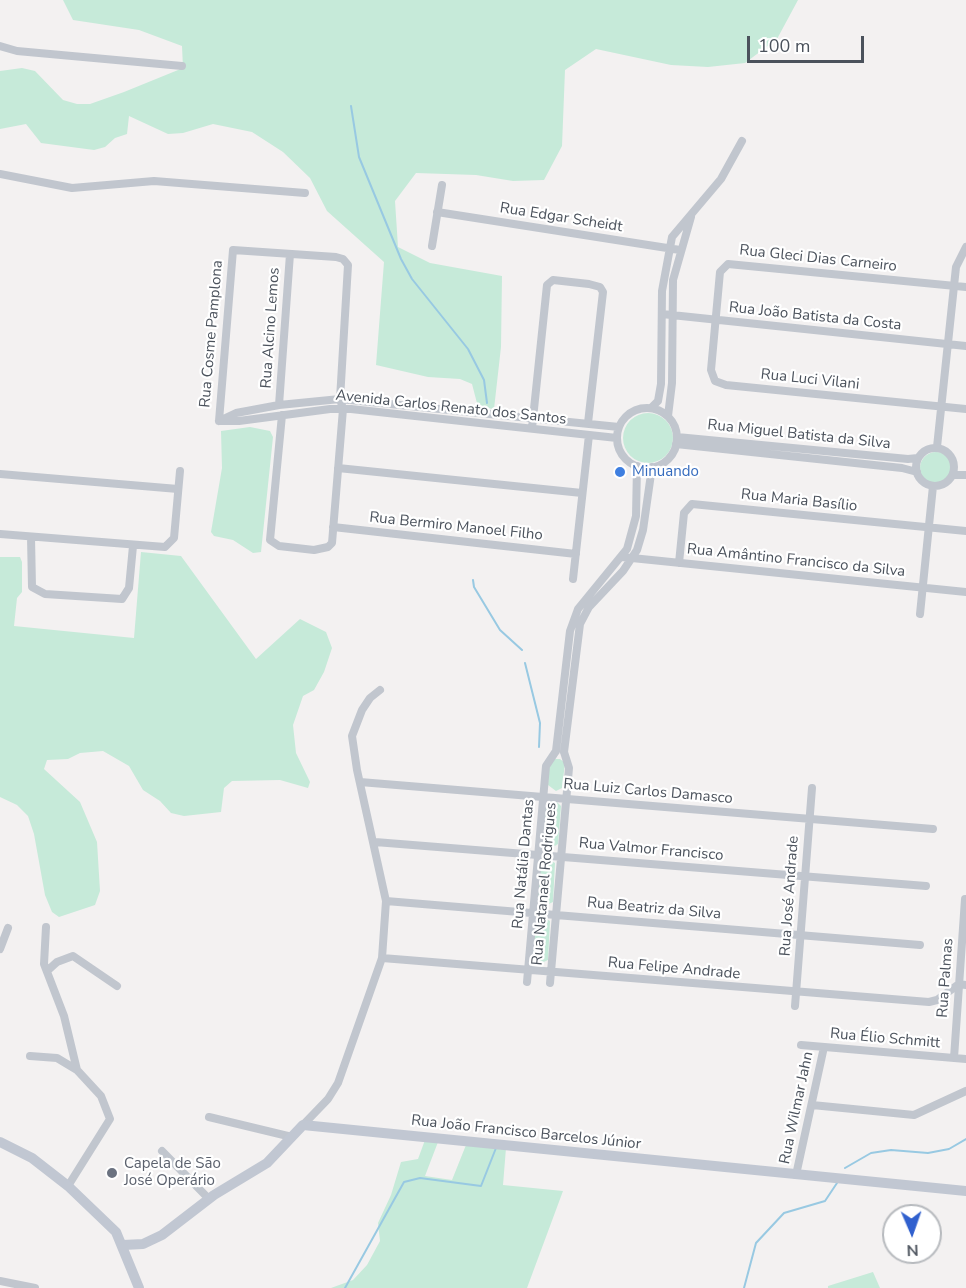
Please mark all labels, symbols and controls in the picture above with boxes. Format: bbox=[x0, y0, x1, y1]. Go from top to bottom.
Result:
scale bar bbox=[750, 24, 867, 62]
text: 100 m bbox=[758, 34, 810, 58]
street label: Rua Edgar Scheidt bbox=[498, 199, 624, 237]
street label: Rua Gleci Dias Carneiro bbox=[738, 242, 898, 276]
street label: Rua Cosme Pamplona bbox=[197, 260, 227, 408]
street label: Rua Alcino Lemos bbox=[258, 267, 284, 389]
street label: Rua João Batista da Costa bbox=[728, 299, 902, 335]
street label: Rua Luci Vilani bbox=[760, 366, 860, 394]
street label: Avenida Carlos Renato dos Santos bbox=[335, 387, 567, 429]
street label: Rua Miguel Batista da Silva bbox=[707, 416, 891, 454]
place label: Minuando bbox=[632, 463, 699, 481]
marker: Minuando bbox=[613, 465, 627, 479]
street label: Rua Maria Basílio bbox=[740, 486, 858, 516]
street label: Rua Bermiro Manoel Filho bbox=[368, 509, 544, 545]
street label: Rua Amântino Francisco da Silva bbox=[686, 541, 906, 581]
street label: Rua Luiz Carlos Damasco bbox=[562, 776, 734, 808]
street label: Rua Natália Dantas bbox=[509, 798, 539, 930]
street label: Rua Natanael Rodrigues bbox=[529, 802, 561, 966]
street label: Rua Valmor Francisco bbox=[578, 835, 724, 865]
street label: Rua José Andrade bbox=[777, 835, 803, 957]
street label: Rua Beatriz da Silva bbox=[586, 894, 722, 924]
street label: Rua Palmas bbox=[934, 938, 958, 1018]
street label: Rua Felipe Andrade bbox=[607, 954, 741, 984]
street label: Rua Élio Schmitt bbox=[829, 1025, 941, 1053]
street label: Rua Wilmar Jahn bbox=[776, 1050, 818, 1166]
street label: Rua João Francisco Barcelos Júnior bbox=[410, 1112, 642, 1154]
place label: Capela de São José Operário bbox=[124, 1155, 221, 1190]
marker: Capela de São José Operário bbox=[105, 1166, 119, 1180]
north arrow bbox=[882, 1204, 942, 1264]
text: N bbox=[906, 1239, 919, 1261]

